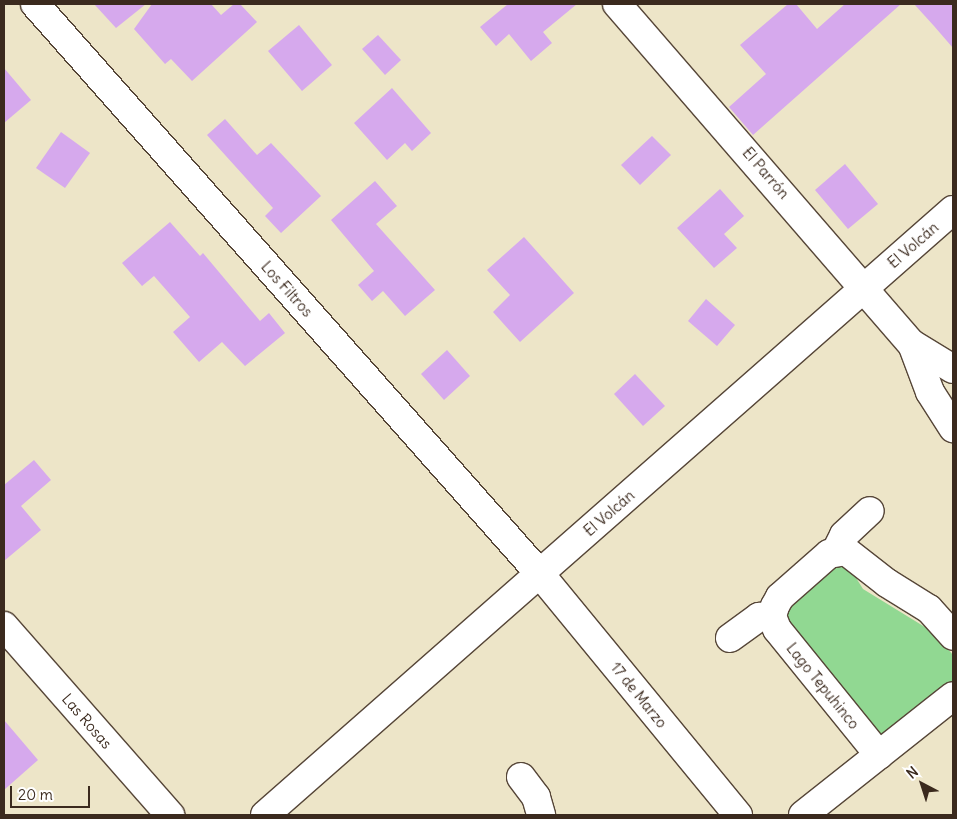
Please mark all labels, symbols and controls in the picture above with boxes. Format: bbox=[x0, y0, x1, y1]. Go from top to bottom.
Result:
street label: El Parrón bbox=[739, 144, 793, 202]
street label: El Volcán bbox=[884, 218, 942, 272]
street label: Los Filtros bbox=[257, 258, 317, 320]
street label: El Volcán bbox=[580, 486, 638, 540]
street label: Lago Tepuhinco bbox=[783, 639, 863, 733]
street label: 17 de Marzo bbox=[607, 658, 671, 732]
street label: Las Rosas bbox=[58, 690, 116, 752]
north arrow bbox=[897, 759, 947, 809]
text: N bbox=[903, 763, 922, 783]
scale bar bbox=[12, 776, 92, 808]
text: 20 m bbox=[18, 785, 53, 804]

